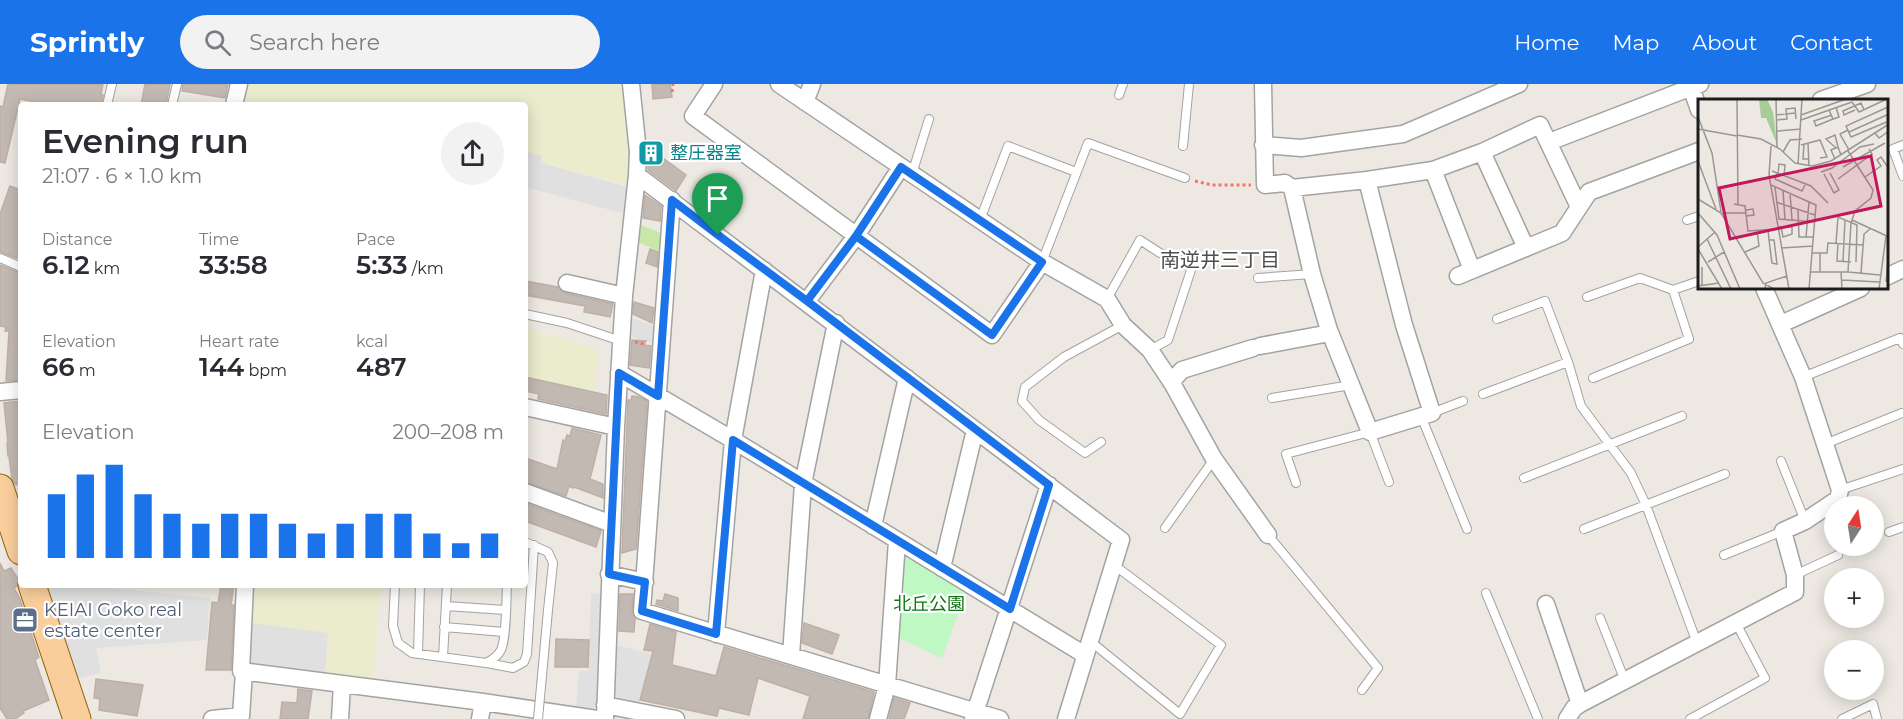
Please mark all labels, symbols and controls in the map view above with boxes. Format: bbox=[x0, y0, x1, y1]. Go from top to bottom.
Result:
search box bbox=[180, 15, 600, 69]
text: Sprintly bbox=[30, 25, 144, 59]
icon: search bbox=[201, 26, 234, 59]
text: Search here bbox=[249, 29, 380, 56]
text: Home bbox=[1514, 30, 1579, 55]
text: Map bbox=[1612, 30, 1659, 55]
text: About bbox=[1692, 30, 1757, 55]
text: Contact bbox=[1790, 30, 1873, 55]
inset map bbox=[1698, 99, 1888, 290]
text: Evening run bbox=[42, 121, 249, 161]
button: share bbox=[441, 122, 504, 185]
building icon: 整圧器室 bbox=[636, 138, 666, 168]
place label: 整圧器室 bbox=[670, 142, 742, 164]
text: 21:07 · 6 × 1.0 km bbox=[42, 164, 202, 188]
pin bbox=[692, 173, 743, 235]
icon: arrive bbox=[701, 182, 734, 215]
text: Distance bbox=[42, 230, 112, 249]
text: Time bbox=[199, 230, 239, 249]
text: Pace bbox=[356, 230, 395, 249]
district label: 南逆井三丁目 bbox=[1160, 248, 1280, 272]
text: 6.12 bbox=[42, 249, 90, 281]
text: 33:58 bbox=[199, 249, 268, 281]
text: 5:33 bbox=[356, 249, 408, 281]
text: km bbox=[90, 259, 120, 278]
text: /km bbox=[408, 259, 444, 278]
text: Elevation bbox=[42, 332, 116, 351]
text: Heart rate bbox=[199, 332, 279, 351]
text: kcal bbox=[356, 332, 388, 351]
text: 66 bbox=[42, 351, 75, 383]
text: 144 bbox=[199, 351, 244, 383]
text: 487 bbox=[356, 351, 407, 383]
text: m bbox=[75, 361, 96, 380]
text: bpm bbox=[244, 361, 287, 380]
text: Elevation bbox=[42, 420, 134, 444]
text: 200–208 m bbox=[393, 420, 504, 444]
north arrow bbox=[1824, 496, 1884, 556]
map controls bbox=[1824, 496, 1884, 700]
button: + bbox=[1824, 568, 1884, 628]
park label: 北丘公園 bbox=[893, 593, 965, 615]
place label: KEIAI Goko real estate center bbox=[44, 599, 182, 642]
office icon: KEIAI Goko real estate center bbox=[10, 605, 40, 635]
button: − bbox=[1824, 640, 1884, 700]

